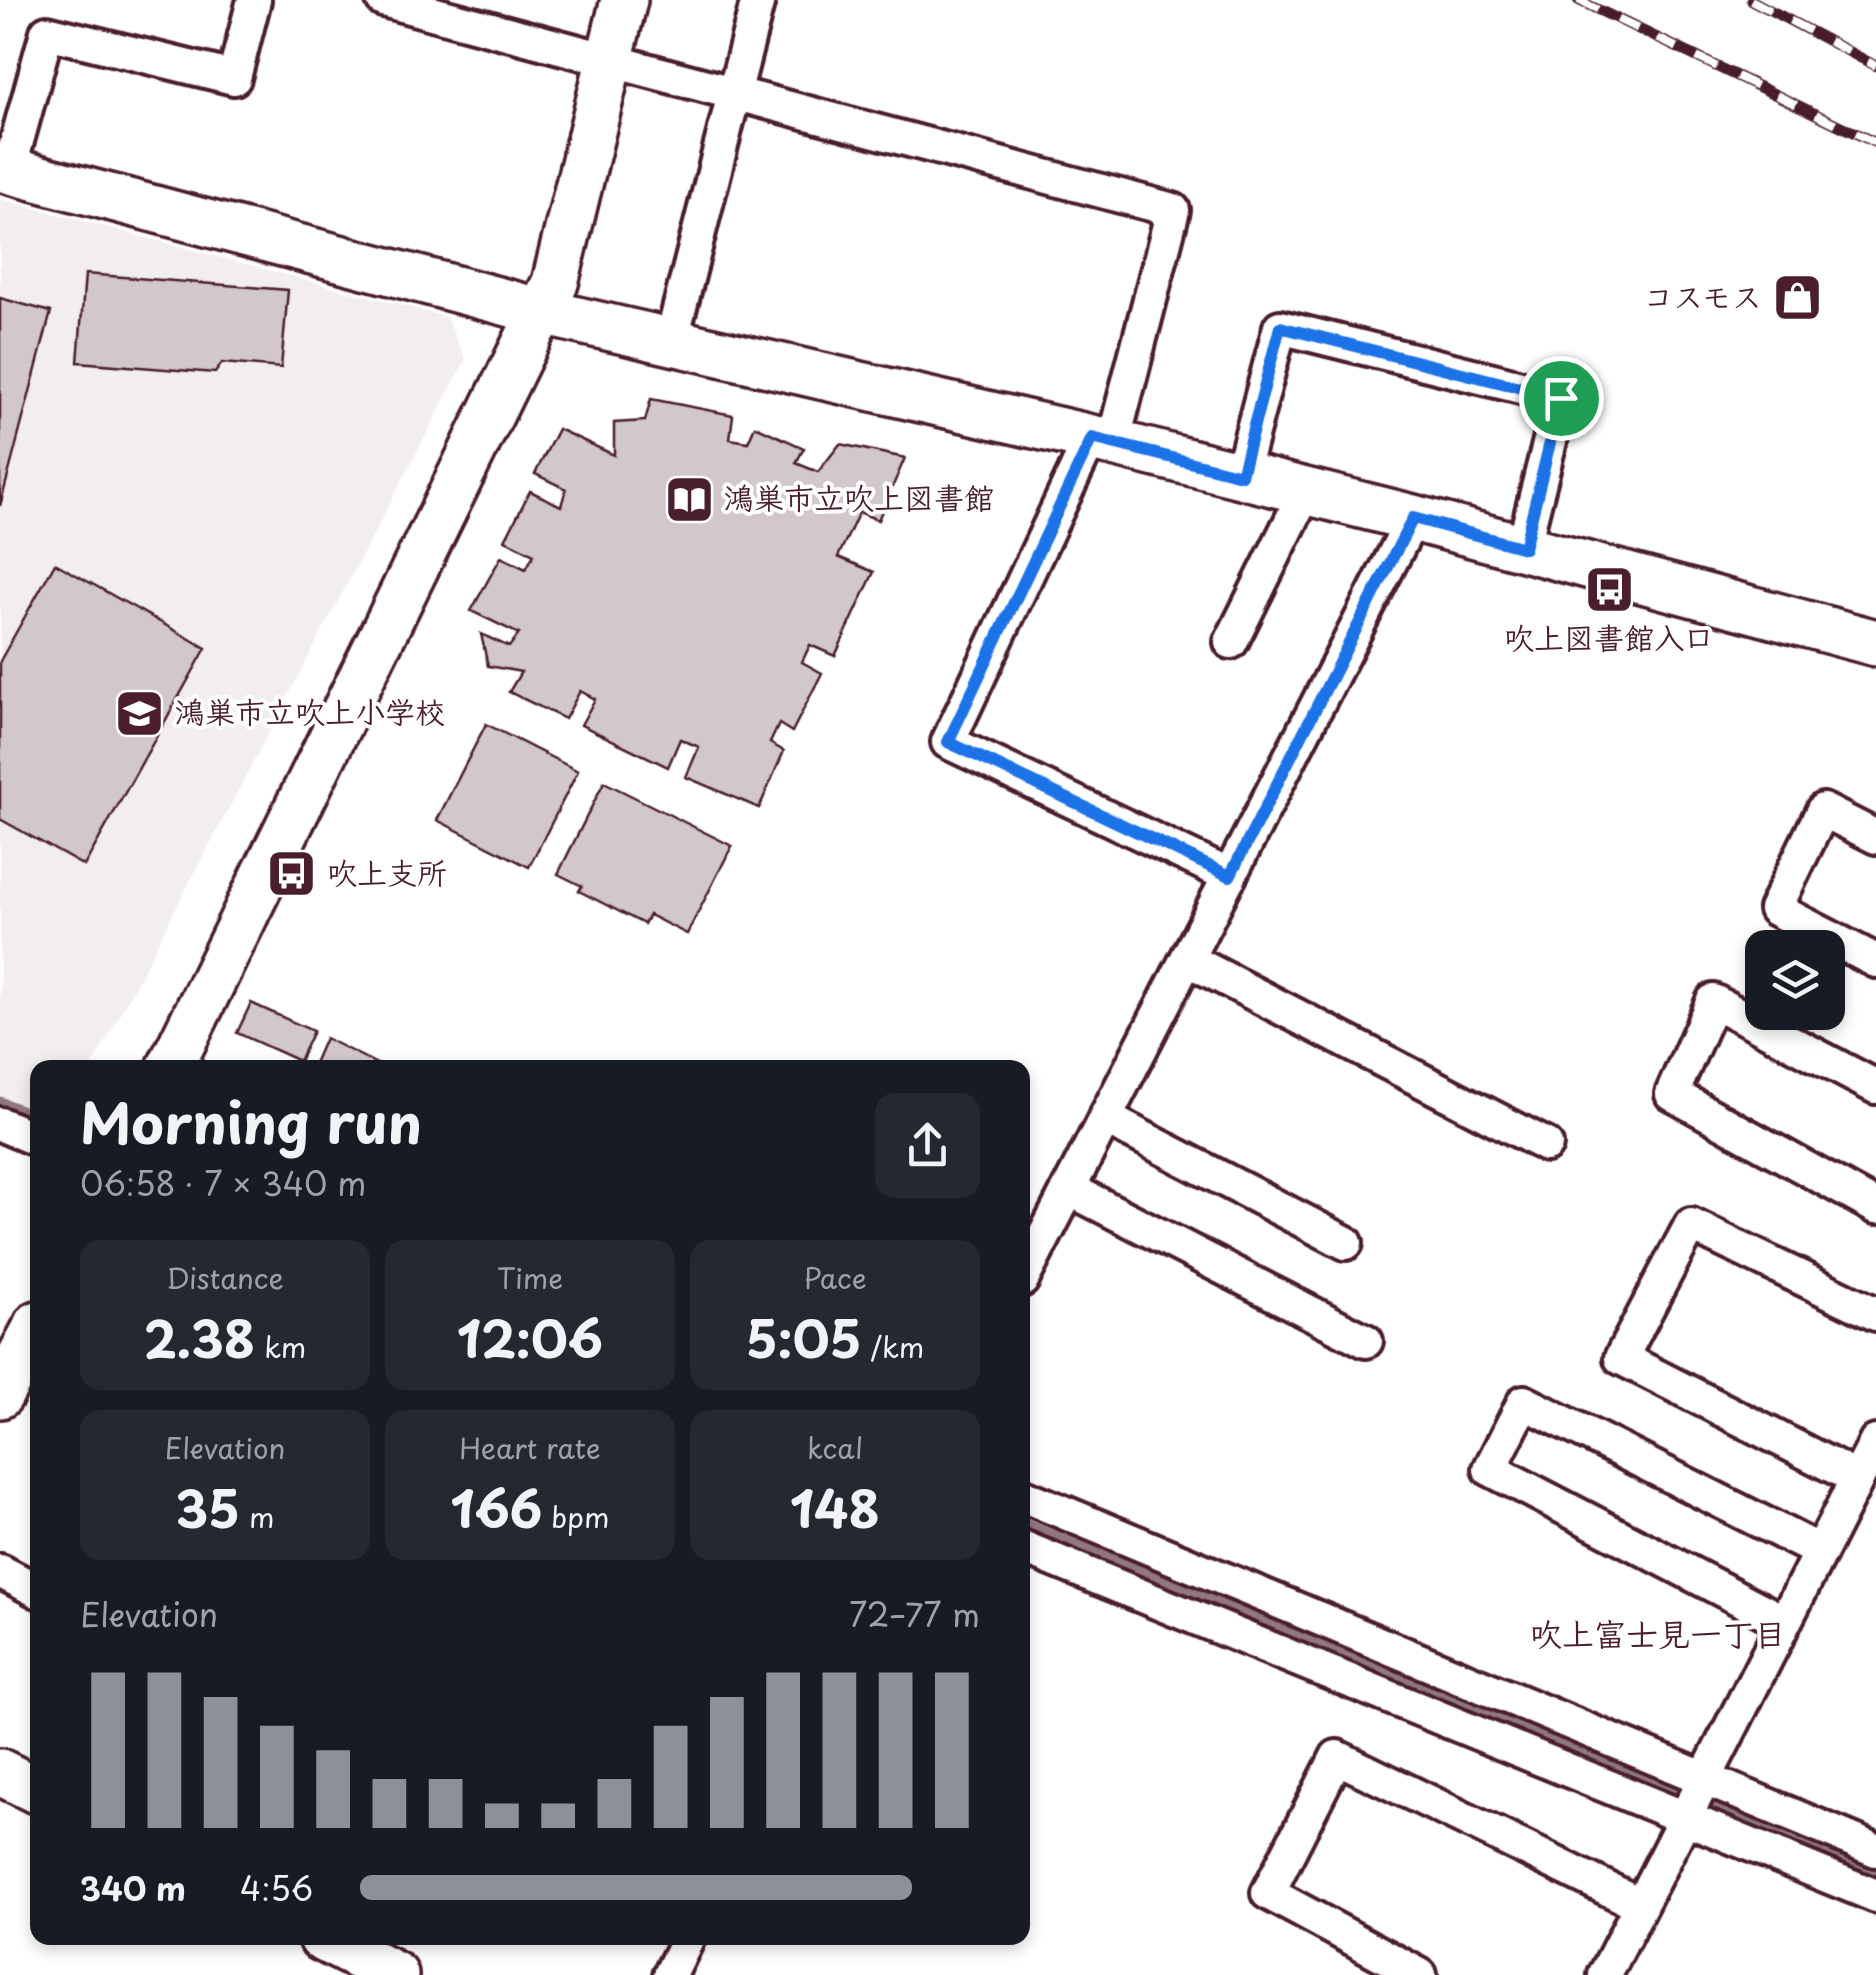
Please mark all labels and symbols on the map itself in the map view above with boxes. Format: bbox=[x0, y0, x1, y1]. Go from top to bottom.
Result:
shop icon: コスモス bbox=[1771, 272, 1823, 324]
place label: コスモス bbox=[1643, 273, 1762, 318]
pin bbox=[1519, 356, 1604, 441]
library icon: 鴻巣市立吹上図書館 bbox=[663, 473, 715, 525]
place label: 鴻巣市立吹上図書館 bbox=[724, 474, 994, 519]
bus stop icon: 吹上図書館入口 bbox=[1583, 564, 1635, 616]
place label: 吹上図書館入口 bbox=[1504, 614, 1714, 659]
school or university icon: 鴻巣市立吹上小学校 bbox=[114, 687, 166, 739]
place label: 鴻巣市立吹上小学校 bbox=[175, 688, 445, 733]
bus stop icon: 吹上支所 bbox=[266, 848, 318, 900]
place label: 吹上支所 bbox=[327, 849, 447, 894]
district label: 吹上富士見一丁目 bbox=[1530, 1609, 1786, 1657]

